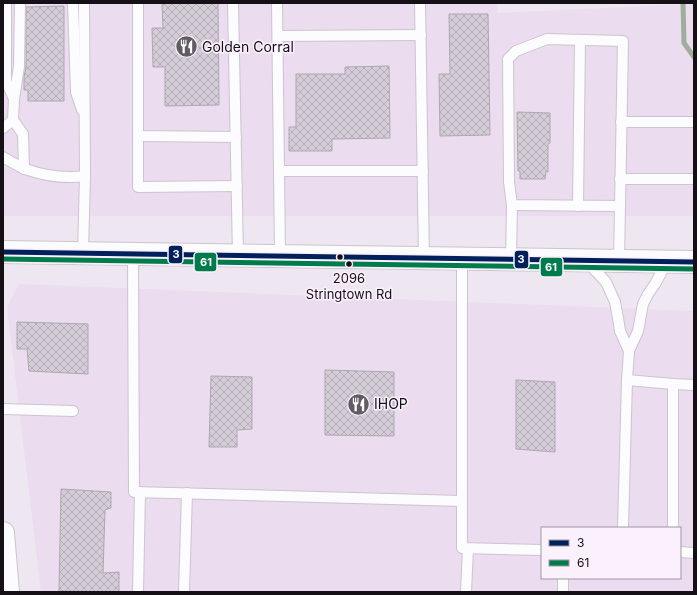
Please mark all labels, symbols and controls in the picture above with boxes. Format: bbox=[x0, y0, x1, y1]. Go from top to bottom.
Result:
restaurant icon: Golden Corral bbox=[173, 34, 199, 60]
place label: Golden Corral bbox=[202, 38, 294, 55]
line badge: 3 bbox=[168, 245, 183, 264]
text: 3 bbox=[172, 247, 180, 261]
line badge: 3 bbox=[514, 250, 529, 269]
line badge: 61 bbox=[194, 252, 217, 272]
unlabelled marker bbox=[335, 252, 345, 262]
text: 3 bbox=[517, 252, 525, 266]
text: 61 bbox=[200, 255, 212, 269]
line badge: 61 bbox=[540, 257, 563, 277]
marker: 2096 Stringtown Rd bbox=[344, 259, 354, 269]
text: 61 bbox=[545, 260, 557, 274]
place label: 2096 Stringtown Rd bbox=[306, 270, 392, 302]
restaurant icon: IHOP bbox=[346, 391, 372, 417]
place label: IHOP bbox=[374, 395, 408, 412]
legend bbox=[541, 527, 681, 579]
text: 3 bbox=[577, 535, 584, 550]
text: 61 bbox=[577, 555, 589, 570]

